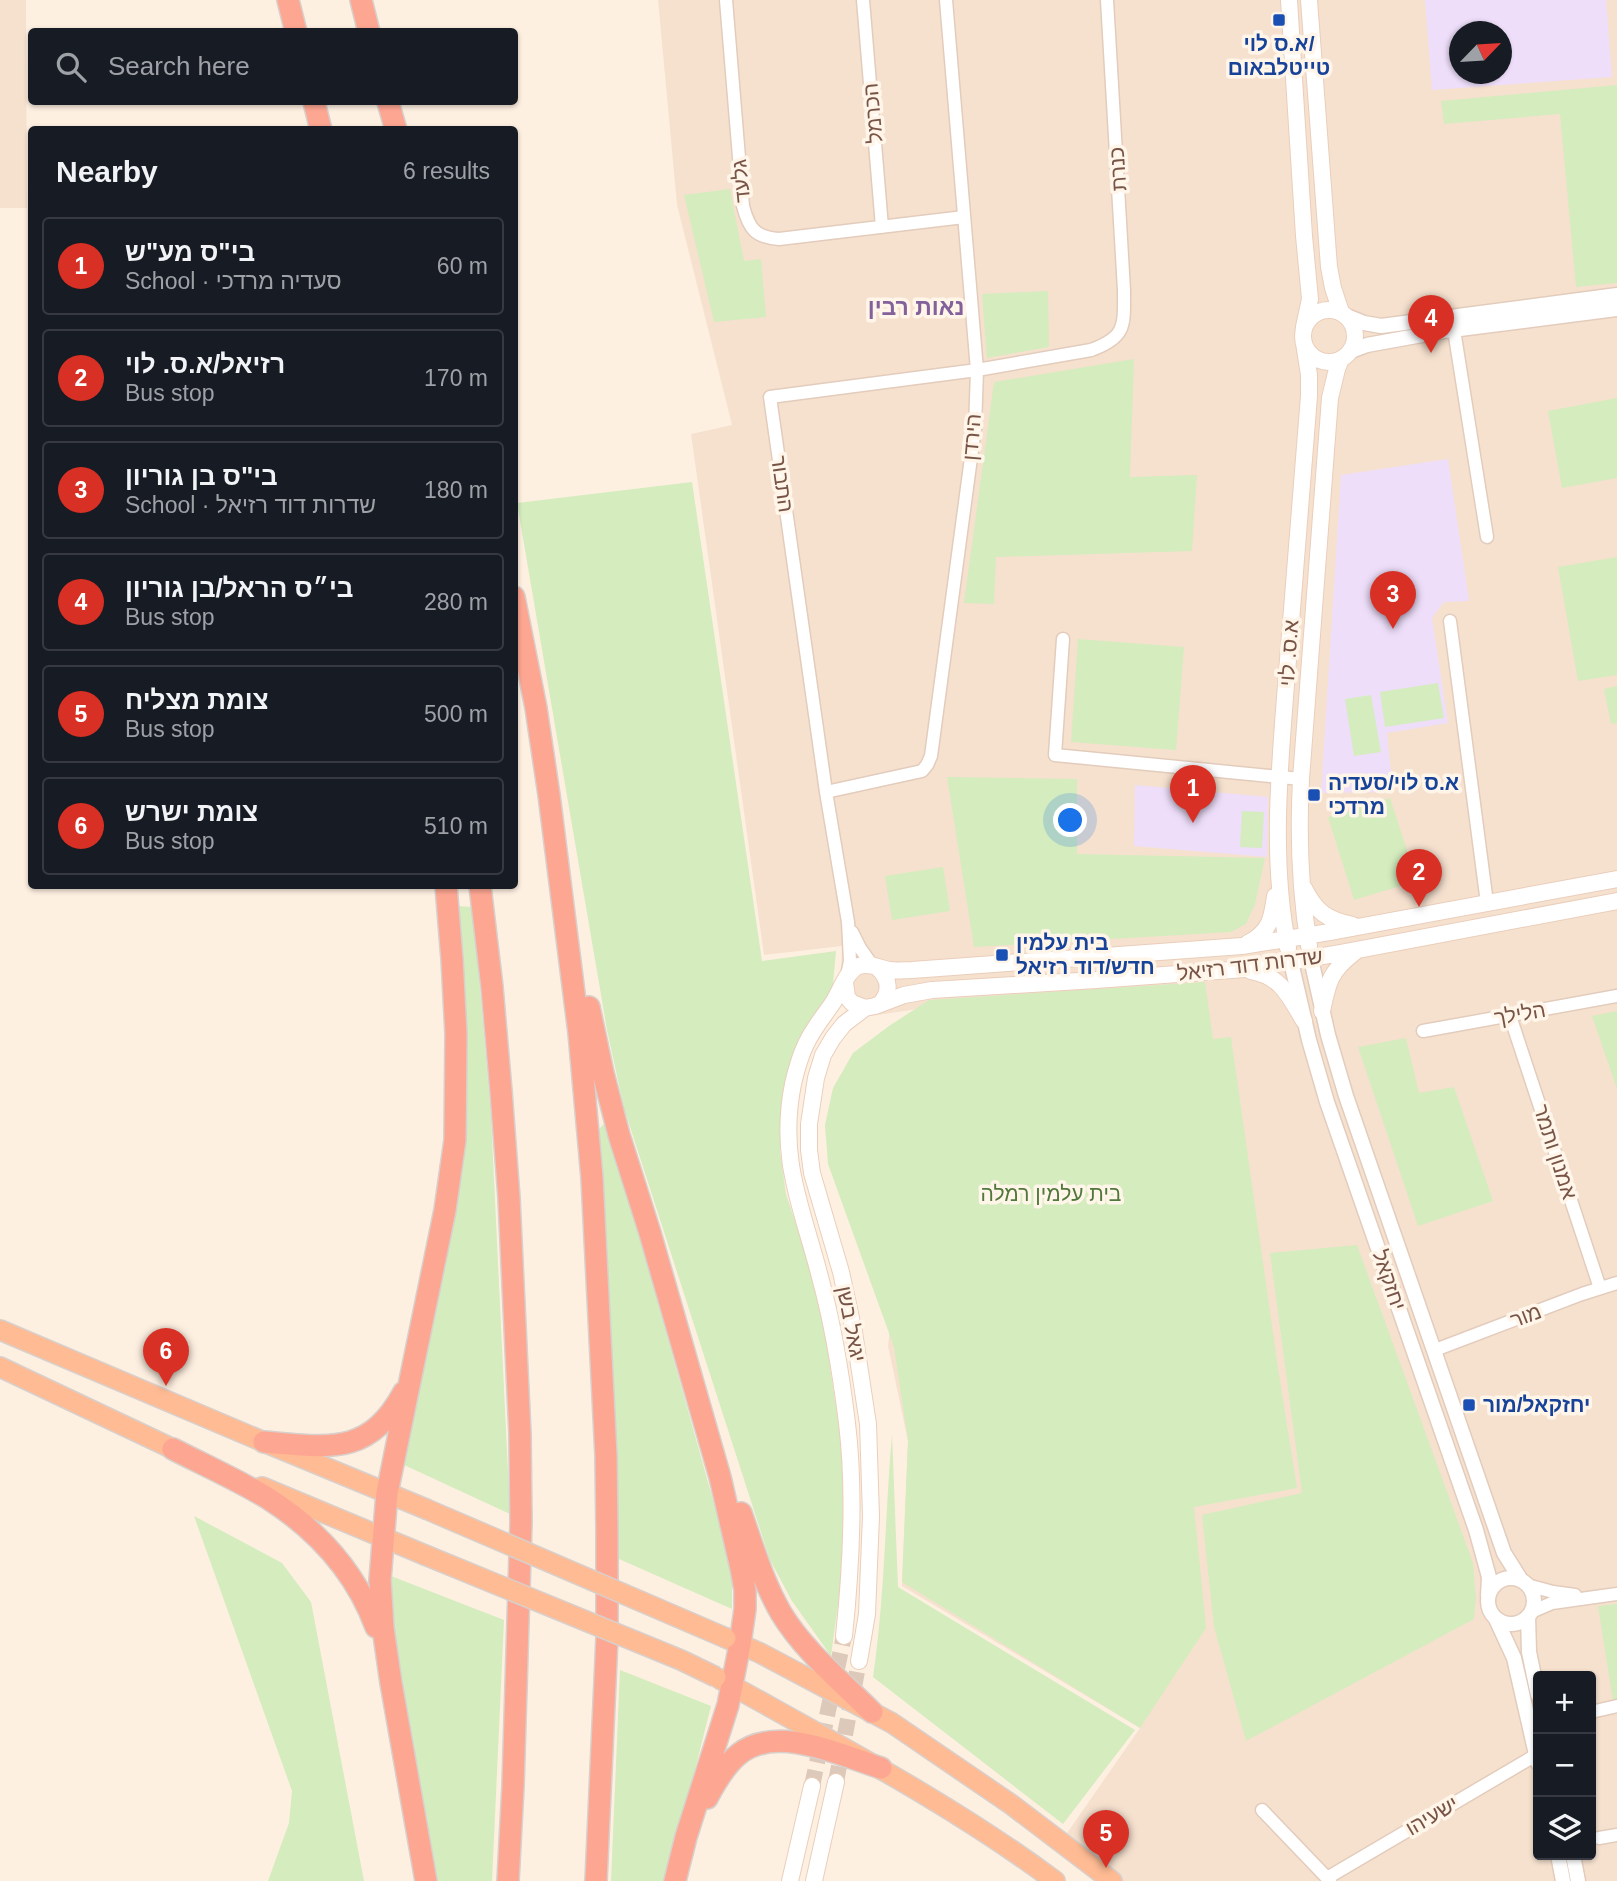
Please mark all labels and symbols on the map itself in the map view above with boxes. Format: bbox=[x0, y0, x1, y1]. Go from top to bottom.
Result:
marker: א.ס לוי/ טייטלבאום bbox=[1271, 12, 1287, 28]
north arrow bbox=[1449, 21, 1512, 84]
place label: א.ס לוי/ טייטלבאום bbox=[1228, 32, 1330, 79]
street label: הכרמל bbox=[858, 82, 887, 144]
street label: כנרת bbox=[1104, 146, 1131, 192]
street label: גלעד bbox=[727, 158, 754, 204]
district label: נאות רבין bbox=[868, 294, 964, 320]
pin: 4 bbox=[1408, 295, 1454, 353]
street label: הירדן bbox=[958, 413, 985, 461]
street label: התבור bbox=[767, 454, 798, 514]
pin: 3 bbox=[1370, 571, 1416, 629]
street label: א.ס. לוי bbox=[1275, 619, 1302, 687]
pin: 1 bbox=[1170, 765, 1216, 823]
place label: א.ס לוי/סעדיה מרדכי bbox=[1328, 771, 1459, 818]
marker: א.ס לוי/סעדיה מרדכי bbox=[1306, 787, 1322, 803]
your location bbox=[1053, 803, 1087, 837]
pin: 2 bbox=[1396, 849, 1442, 907]
place label: בית עלמין חדש/דוד רזיאל bbox=[1016, 931, 1155, 978]
street label: שדרות דוד רזיאל bbox=[1176, 944, 1324, 985]
marker: בית עלמין חדש/דוד רזיאל bbox=[994, 947, 1010, 963]
street label: הלילך bbox=[1492, 998, 1547, 1029]
street label: אמנון ותמר bbox=[1529, 1102, 1582, 1202]
park label: בית עלמין רמלה bbox=[981, 1182, 1121, 1205]
street label: יחזקאל bbox=[1369, 1247, 1410, 1313]
street label: יגאל בשן bbox=[833, 1284, 870, 1364]
street label: מור bbox=[1507, 1299, 1544, 1332]
pin: 6 bbox=[143, 1328, 189, 1386]
place label: יחזקאל/מור bbox=[1483, 1393, 1590, 1416]
marker: יחזקאל/מור bbox=[1461, 1397, 1477, 1413]
street label: ישעיהו bbox=[1401, 1791, 1462, 1840]
pin: 5 bbox=[1083, 1810, 1129, 1868]

